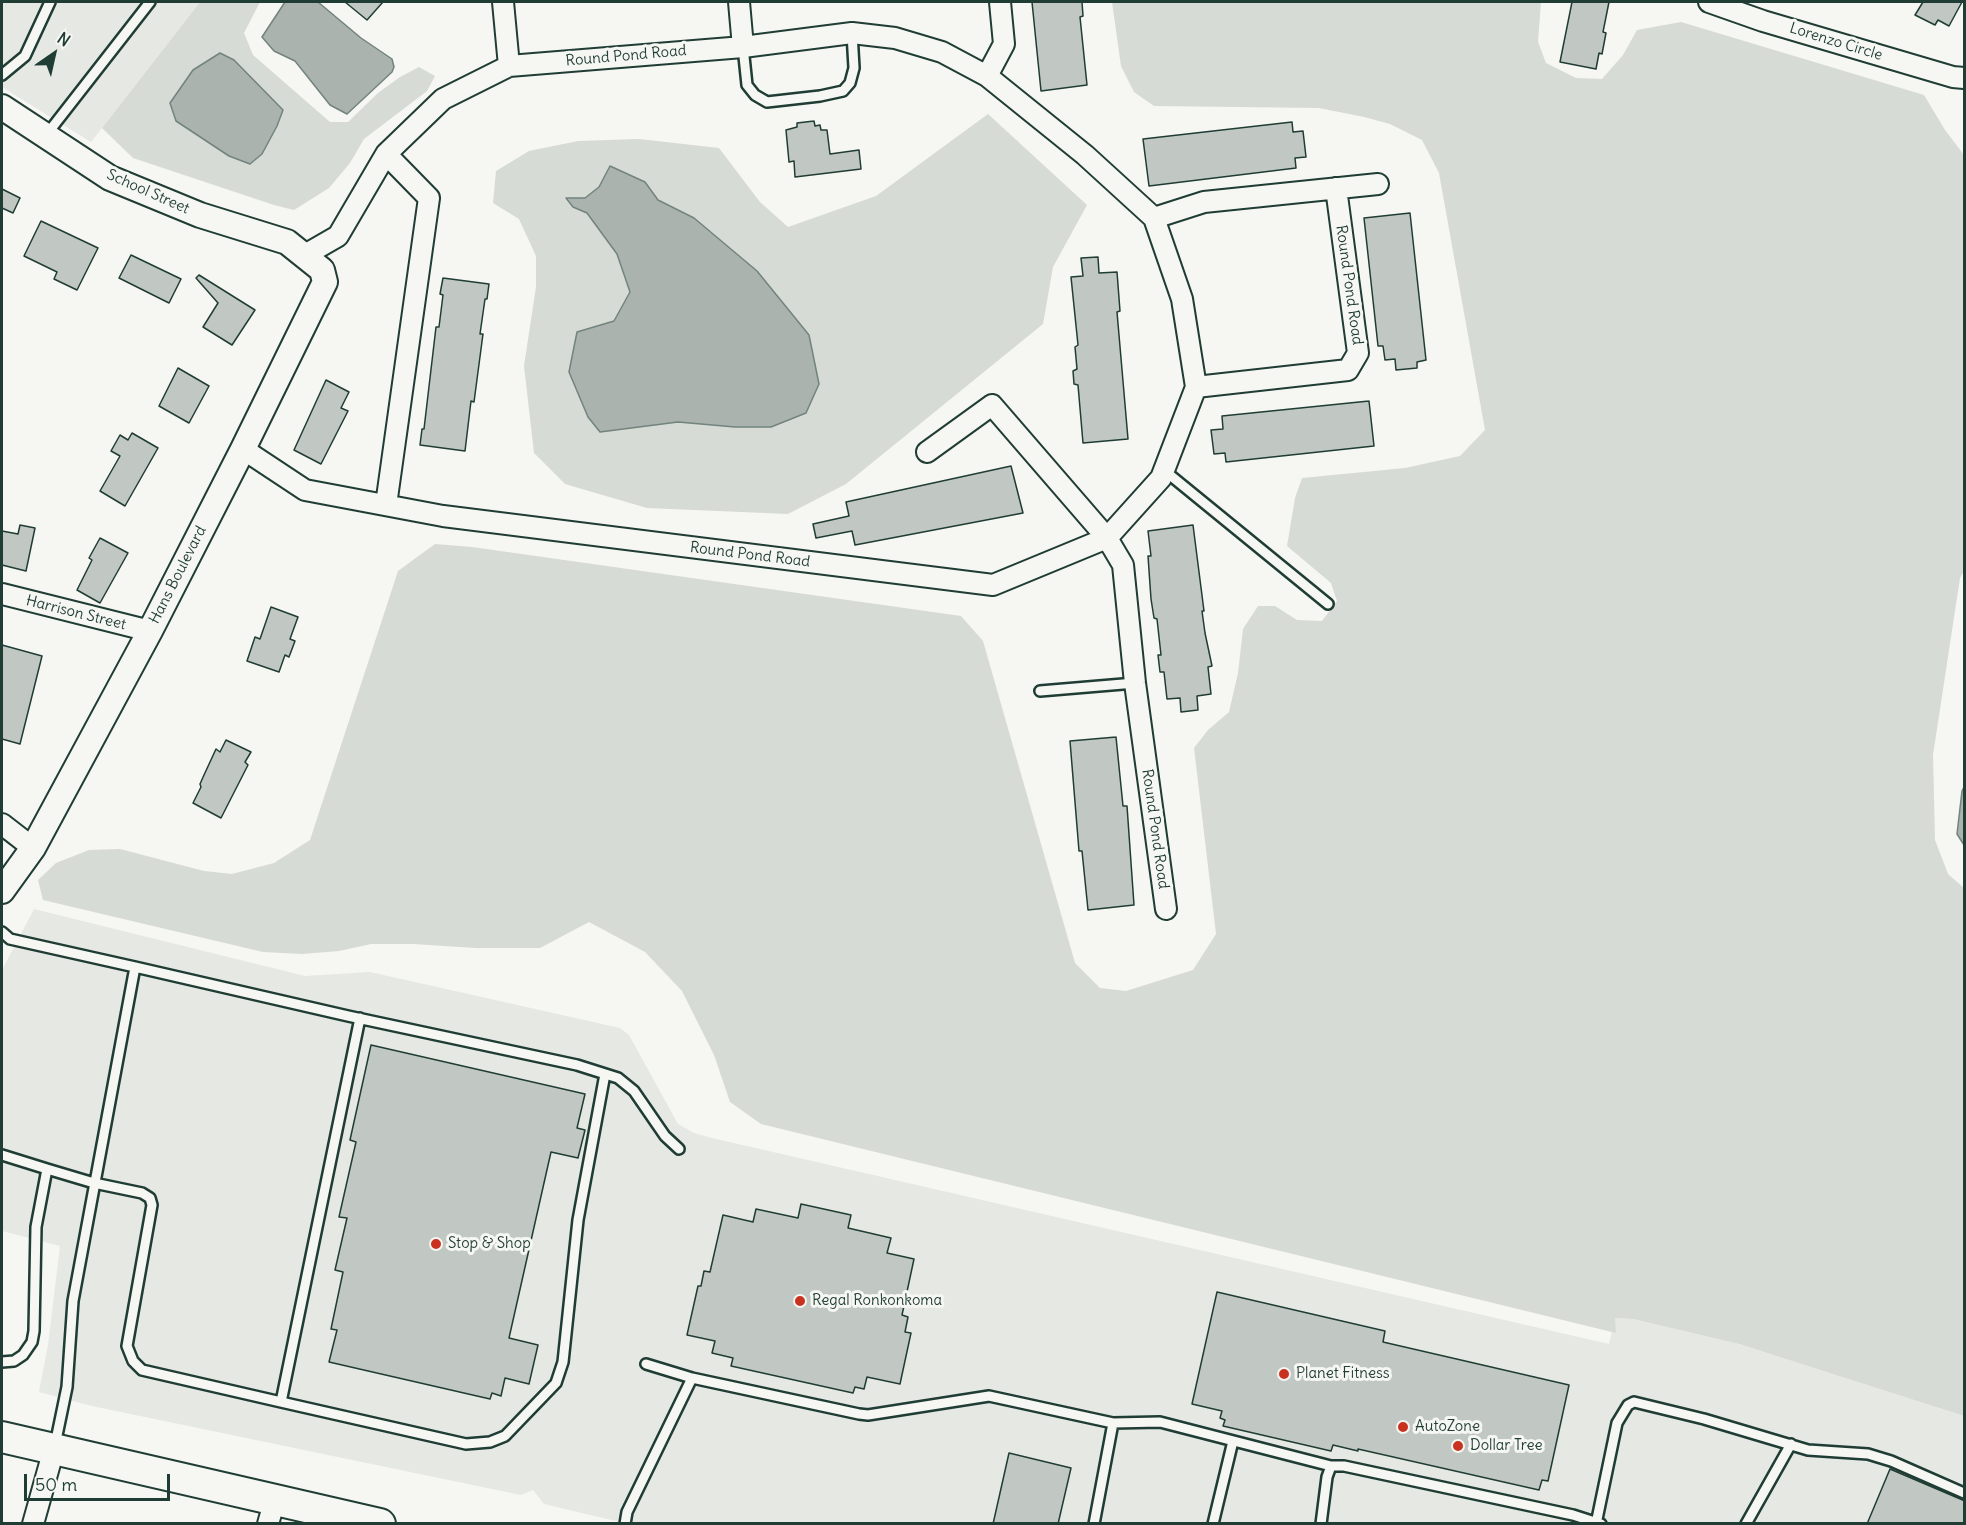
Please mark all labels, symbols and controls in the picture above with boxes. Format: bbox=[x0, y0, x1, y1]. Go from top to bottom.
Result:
street label: Lorenzo Circle bbox=[1787, 19, 1885, 65]
north arrow bbox=[24, 24, 84, 84]
text: N bbox=[54, 28, 74, 50]
street label: Round Pond Road bbox=[565, 42, 687, 70]
street label: School Street bbox=[104, 166, 192, 218]
street label: Round Pond Road bbox=[1332, 224, 1366, 346]
street label: Hans Boulevard bbox=[146, 523, 210, 627]
street label: Round Pond Road bbox=[689, 539, 811, 571]
street label: Harrison Street bbox=[24, 592, 128, 634]
street label: Round Pond Road bbox=[1138, 768, 1172, 890]
place label: Stop & Shop bbox=[448, 1235, 531, 1253]
marker: Stop & Shop bbox=[429, 1237, 443, 1251]
place label: Regal Ronkonkoma bbox=[812, 1292, 942, 1310]
marker: Regal Ronkonkoma bbox=[793, 1294, 807, 1308]
place label: Planet Fitness bbox=[1296, 1365, 1390, 1383]
marker: Planet Fitness bbox=[1277, 1367, 1291, 1381]
place label: AutoZone bbox=[1415, 1418, 1480, 1436]
marker: AutoZone bbox=[1396, 1420, 1410, 1434]
place label: Dollar Tree bbox=[1470, 1437, 1543, 1455]
marker: Dollar Tree bbox=[1451, 1439, 1465, 1453]
scale bar bbox=[27, 1462, 172, 1500]
text: 50 m bbox=[35, 1473, 77, 1496]

